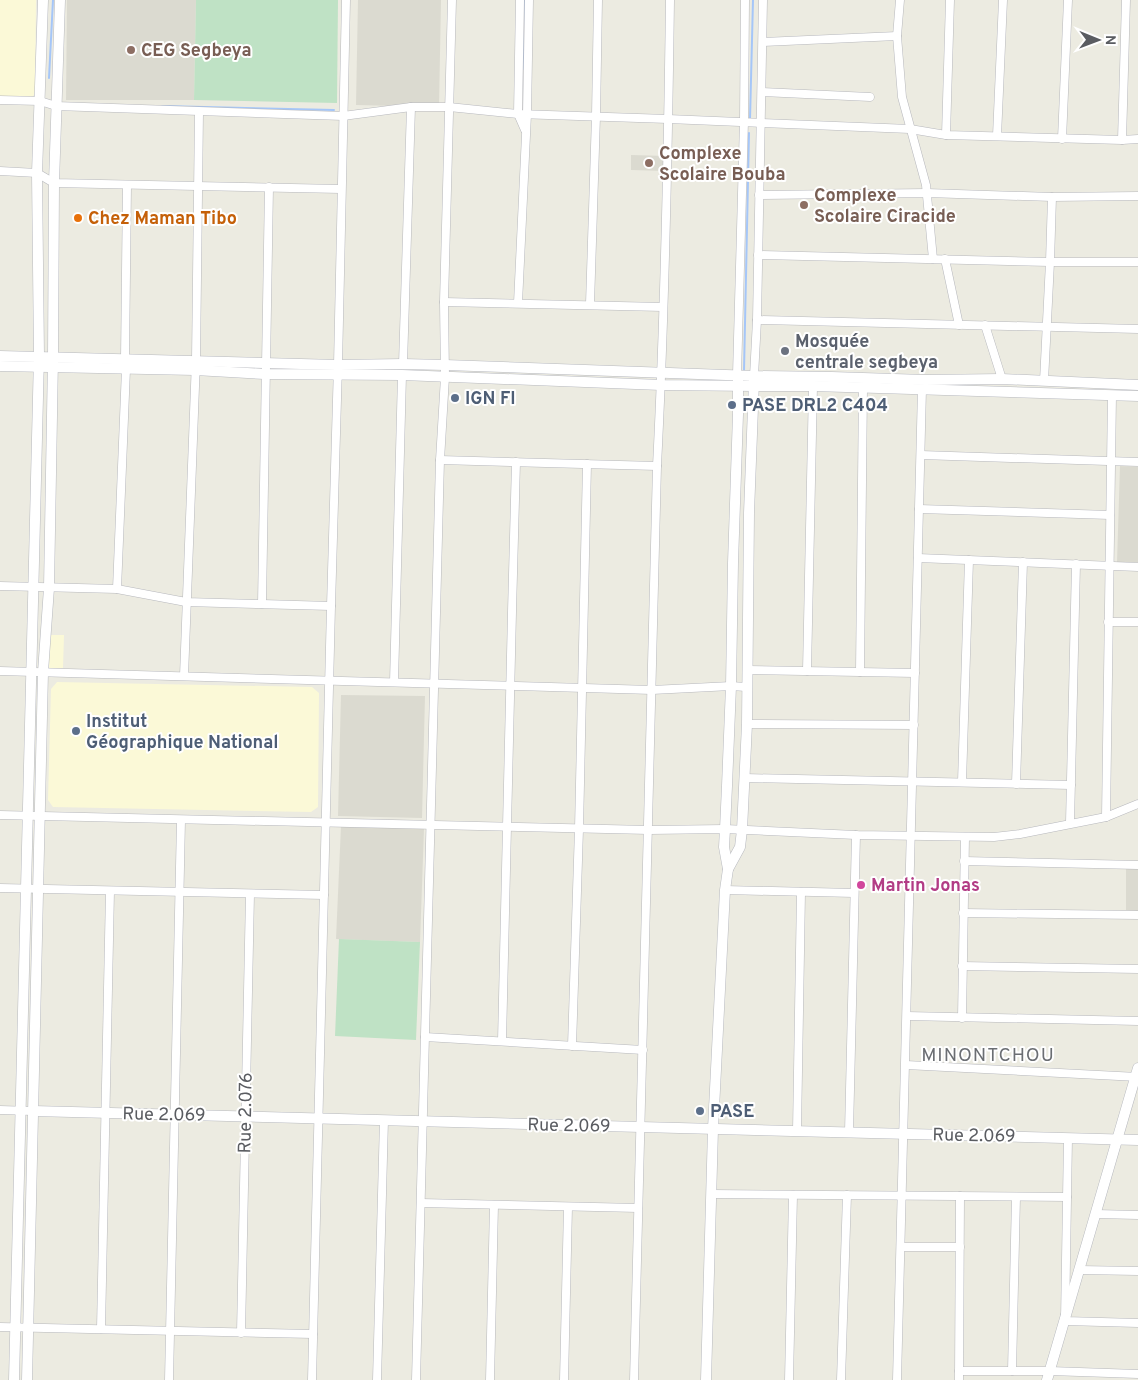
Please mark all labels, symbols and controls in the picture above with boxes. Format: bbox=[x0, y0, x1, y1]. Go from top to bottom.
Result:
north arrow bbox=[1073, 15, 1123, 65]
text: N bbox=[1101, 35, 1118, 45]
place label: CEG Segbeya bbox=[141, 40, 251, 63]
marker: CEG Segbeya bbox=[125, 44, 137, 56]
place label: Complexe Scolaire Bouba bbox=[659, 143, 785, 187]
marker: Complexe Scolaire Bouba bbox=[643, 157, 655, 169]
place label: Complexe Scolaire Ciracide bbox=[814, 185, 956, 229]
marker: Complexe Scolaire Ciracide bbox=[798, 199, 810, 211]
place label: Chez Maman Tibo bbox=[88, 208, 237, 231]
marker: Chez Maman Tibo bbox=[72, 212, 84, 224]
place label: Mosquée centrale segbeya bbox=[795, 331, 938, 375]
marker: Mosquée centrale segbeya bbox=[779, 345, 791, 357]
place label: IGN FI bbox=[465, 388, 516, 411]
marker: IGN FI bbox=[449, 392, 461, 404]
place label: PASE DRL2 C404 bbox=[742, 395, 888, 418]
marker: PASE DRL2 C404 bbox=[726, 399, 738, 411]
place label: Institut Géographique National bbox=[86, 711, 278, 755]
marker: Institut Géographique National bbox=[70, 725, 82, 737]
place label: Martin Jonas bbox=[871, 875, 980, 898]
marker: Martin Jonas bbox=[855, 879, 867, 891]
district label: MINONTCHOU bbox=[921, 1044, 1055, 1068]
street label: Rue 2.076 bbox=[234, 1072, 259, 1154]
place label: PASE bbox=[710, 1101, 754, 1124]
street label: Rue 2.069 bbox=[122, 1103, 206, 1128]
marker: PASE bbox=[694, 1105, 706, 1117]
street label: Rue 2.069 bbox=[527, 1114, 611, 1139]
street label: Rue 2.069 bbox=[932, 1124, 1016, 1149]

